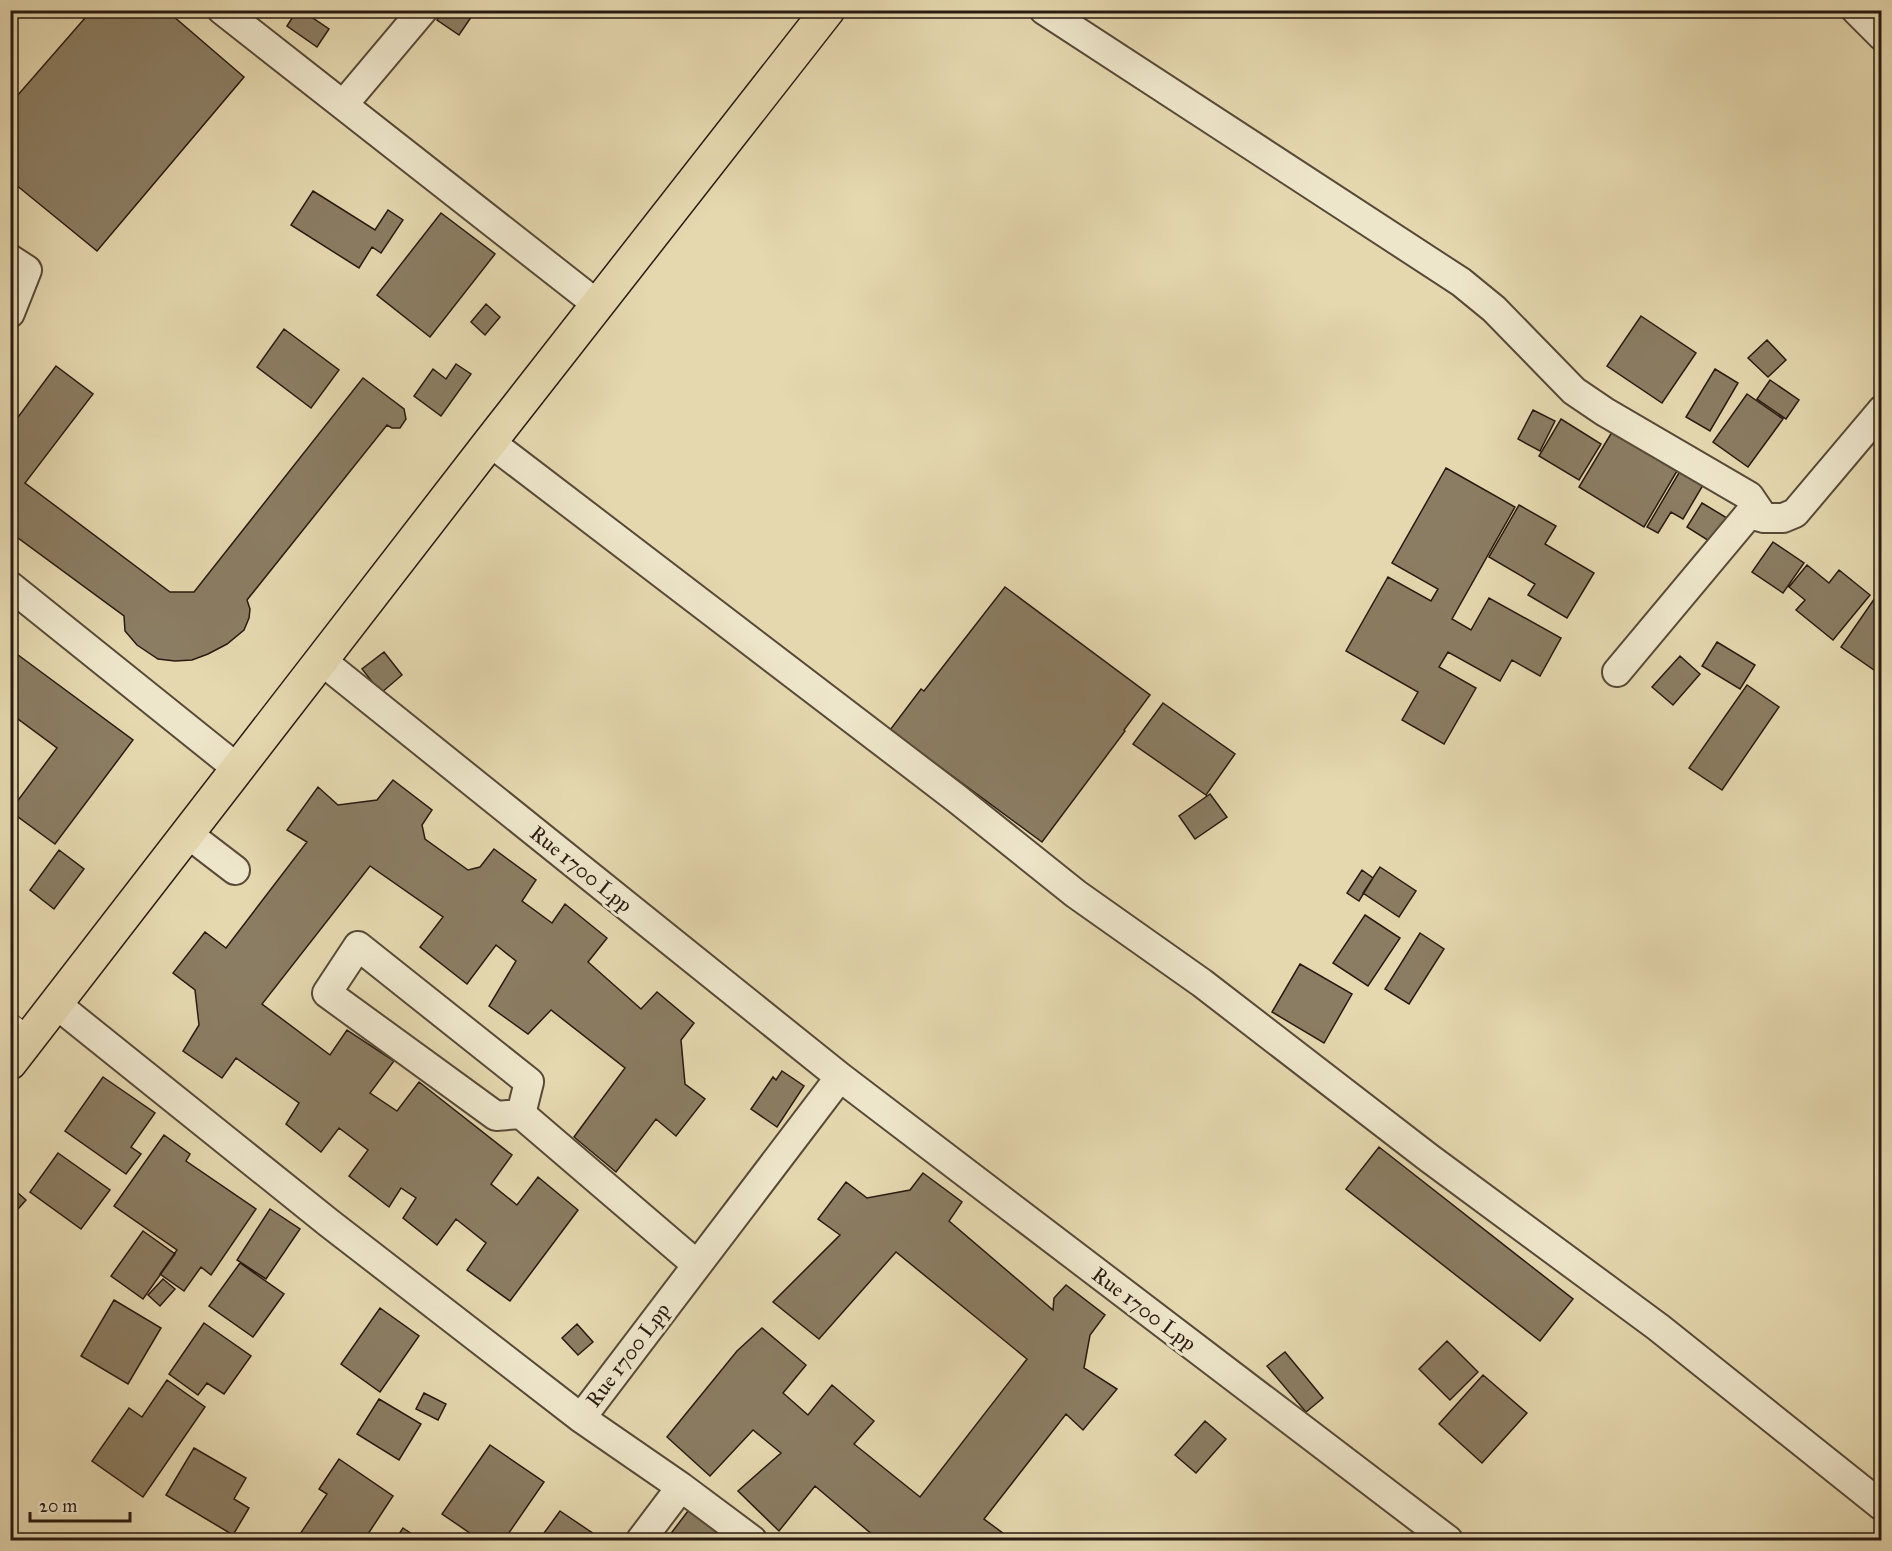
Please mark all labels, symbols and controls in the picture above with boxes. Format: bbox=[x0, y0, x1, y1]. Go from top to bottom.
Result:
street label: Rue 1700 Lpp bbox=[525, 820, 637, 918]
street label: Rue 1700 Lpp bbox=[1087, 1261, 1201, 1357]
street label: Rue 1700 Lpp bbox=[580, 1298, 676, 1412]
scale bar bbox=[30, 1485, 130, 1523]
text: 20 m bbox=[39, 1495, 77, 1517]

